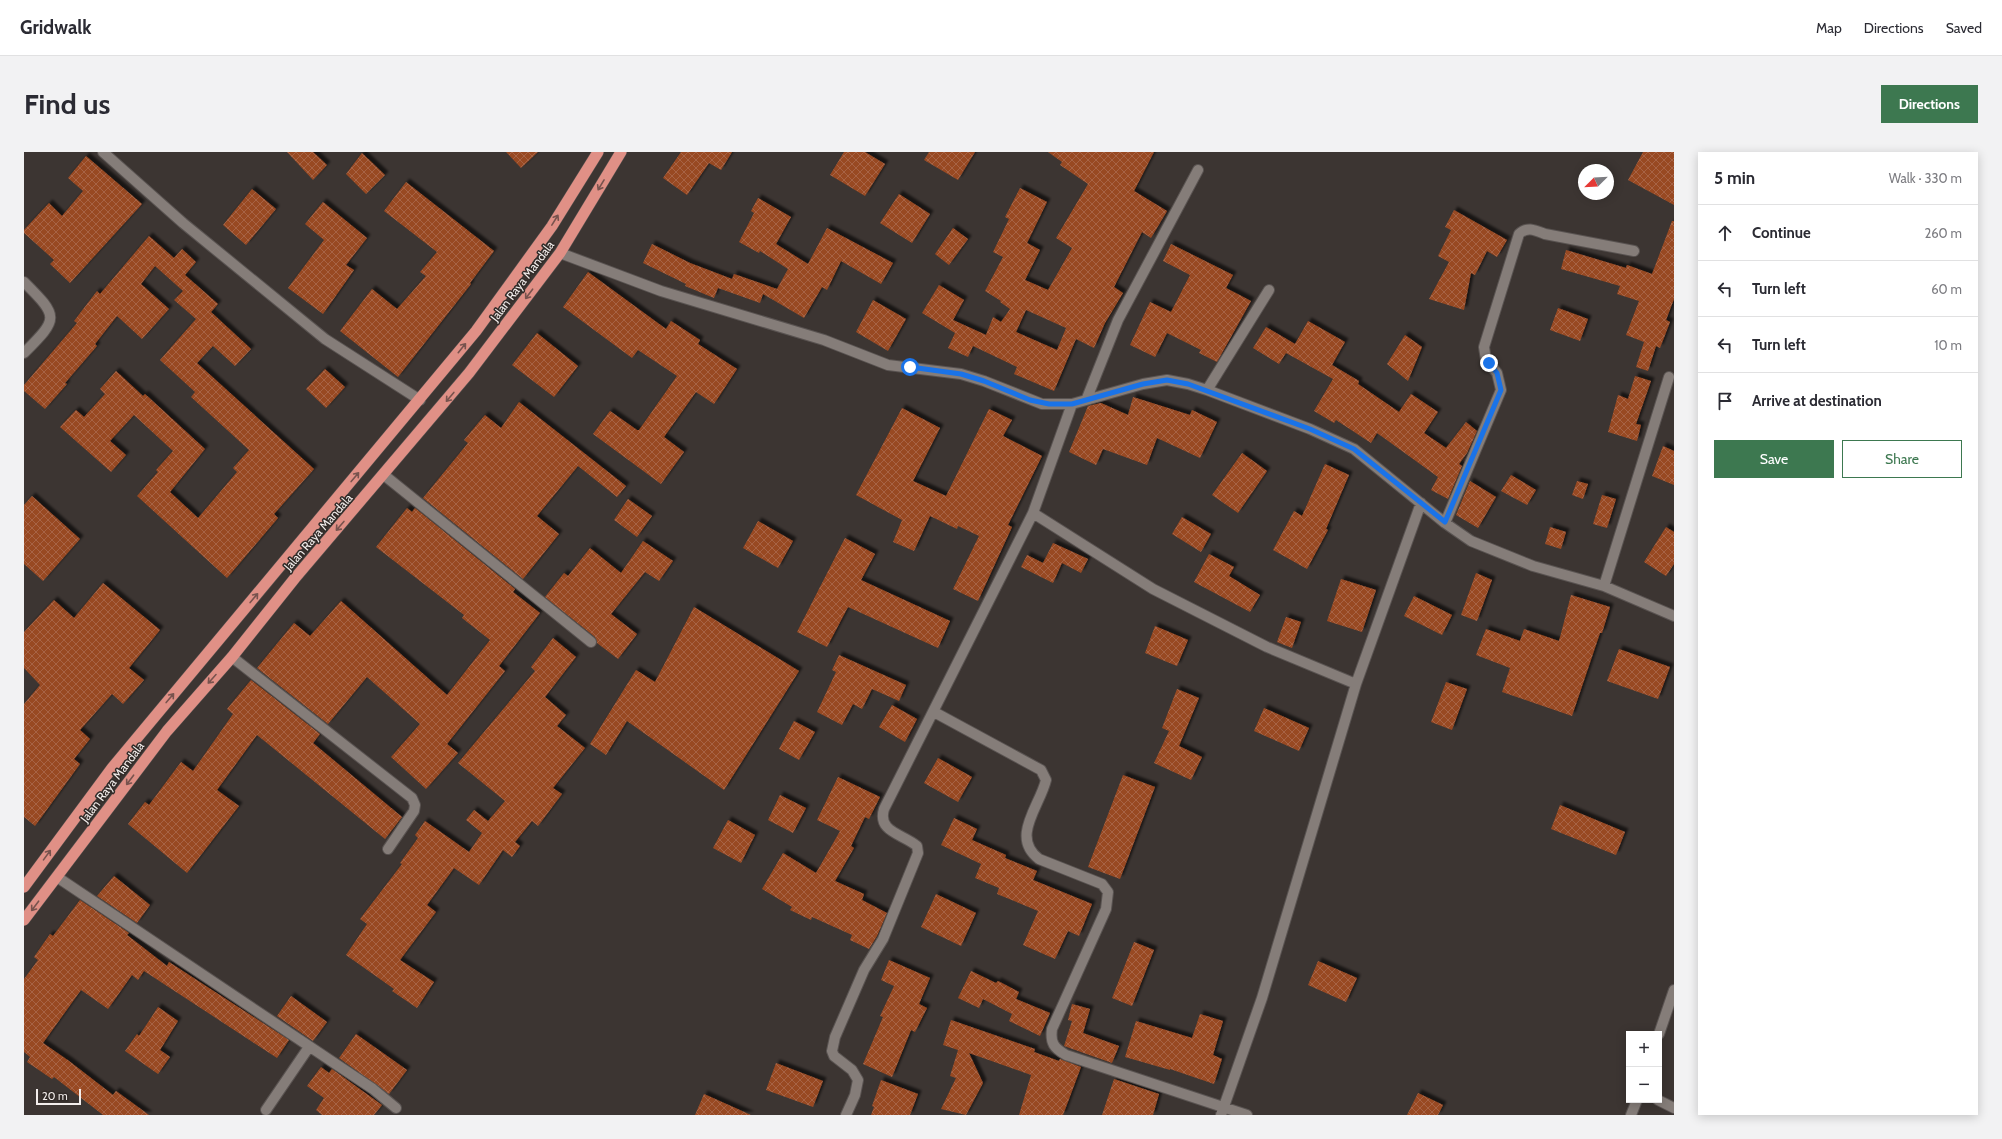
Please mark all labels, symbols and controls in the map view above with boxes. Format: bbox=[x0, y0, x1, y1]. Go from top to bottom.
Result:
text: Gridwalk bbox=[20, 16, 92, 39]
text: Map bbox=[1816, 19, 1842, 37]
text: Directions bbox=[1864, 19, 1924, 37]
text: Saved bbox=[1946, 19, 1982, 37]
button: Directions bbox=[1881, 85, 1978, 123]
text: Find us bbox=[24, 87, 110, 121]
north arrow bbox=[1578, 164, 1614, 200]
text: 5 min bbox=[1714, 168, 1755, 188]
text: Walk · 330 m bbox=[1889, 170, 1962, 186]
one-way arrow bbox=[596, 179, 604, 191]
one-way arrow bbox=[551, 215, 559, 226]
icon: ahead bbox=[1714, 222, 1736, 244]
text: Continue bbox=[1752, 224, 1811, 242]
text: 260 m bbox=[1924, 225, 1962, 241]
street label: Jalan Raya Mandala bbox=[486, 238, 557, 325]
icon: left bbox=[1714, 278, 1736, 300]
text: Turn left bbox=[1752, 280, 1806, 298]
text: 60 m bbox=[1931, 281, 1962, 297]
one-way arrow bbox=[525, 288, 533, 299]
icon: left bbox=[1714, 334, 1736, 356]
text: Turn left bbox=[1752, 336, 1806, 354]
text: 10 m bbox=[1934, 337, 1962, 353]
one-way arrow bbox=[458, 342, 466, 353]
route end bbox=[1480, 354, 1498, 372]
route start bbox=[901, 358, 919, 376]
icon: arrive bbox=[1714, 390, 1736, 412]
one-way arrow bbox=[445, 391, 454, 402]
text: Arrive at destination bbox=[1752, 392, 1882, 410]
button: Save bbox=[1714, 440, 1834, 478]
button: Share bbox=[1842, 440, 1962, 478]
one-way arrow bbox=[351, 472, 360, 483]
street label: Jalan Raya Mandala bbox=[280, 490, 356, 574]
one-way arrow bbox=[336, 520, 345, 531]
one-way arrow bbox=[249, 593, 258, 604]
one-way arrow bbox=[208, 674, 217, 684]
one-way arrow bbox=[166, 693, 175, 703]
street label: Jalan Raya Mandala bbox=[76, 739, 147, 826]
one-way arrow bbox=[126, 774, 134, 785]
one-way arrow bbox=[43, 850, 51, 861]
one-way arrow bbox=[31, 900, 39, 911]
map controls bbox=[1626, 1031, 1662, 1103]
button: + bbox=[1626, 1031, 1662, 1067]
button: − bbox=[1626, 1067, 1662, 1103]
scale bar bbox=[36, 1087, 81, 1106]
text: 20 m bbox=[42, 1089, 68, 1103]

